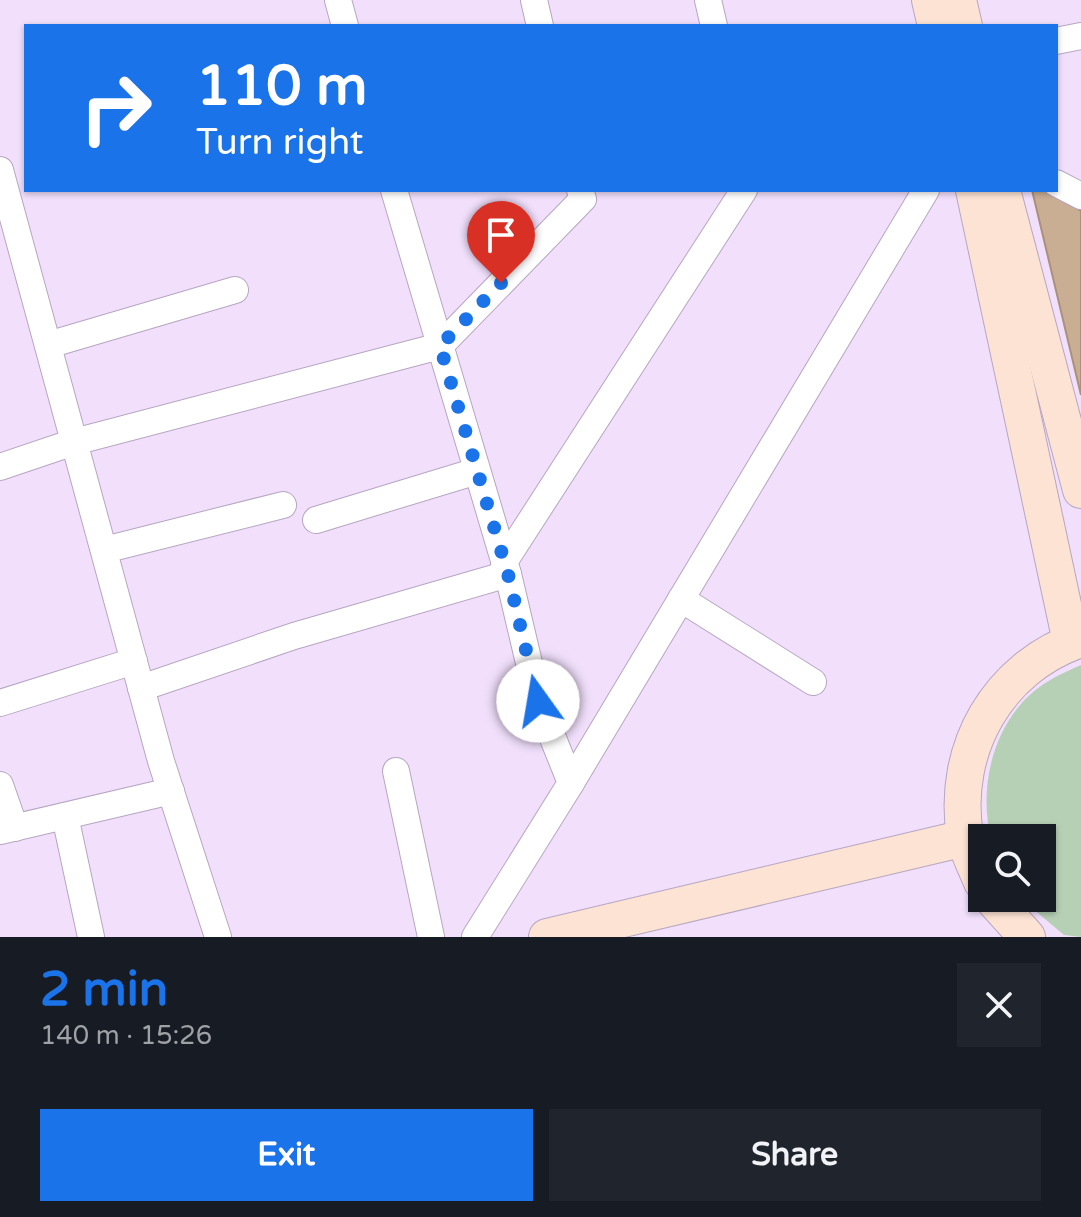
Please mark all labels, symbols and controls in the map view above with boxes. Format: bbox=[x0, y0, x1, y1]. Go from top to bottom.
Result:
text: 110 m bbox=[196, 53, 367, 120]
icon: right bbox=[64, 56, 168, 160]
text: Turn right bbox=[196, 121, 363, 164]
pin bbox=[467, 201, 535, 283]
icon: arrive bbox=[479, 213, 523, 257]
position arrow bbox=[496, 659, 580, 743]
map controls bbox=[968, 824, 1056, 912]
button: search bbox=[968, 824, 1056, 912]
text: 2 min bbox=[40, 961, 168, 1019]
button: close bbox=[957, 963, 1041, 1047]
text: 140 m · 15:26 bbox=[40, 1020, 212, 1051]
button: Exit bbox=[40, 1109, 533, 1201]
button: Share bbox=[549, 1109, 1041, 1201]

